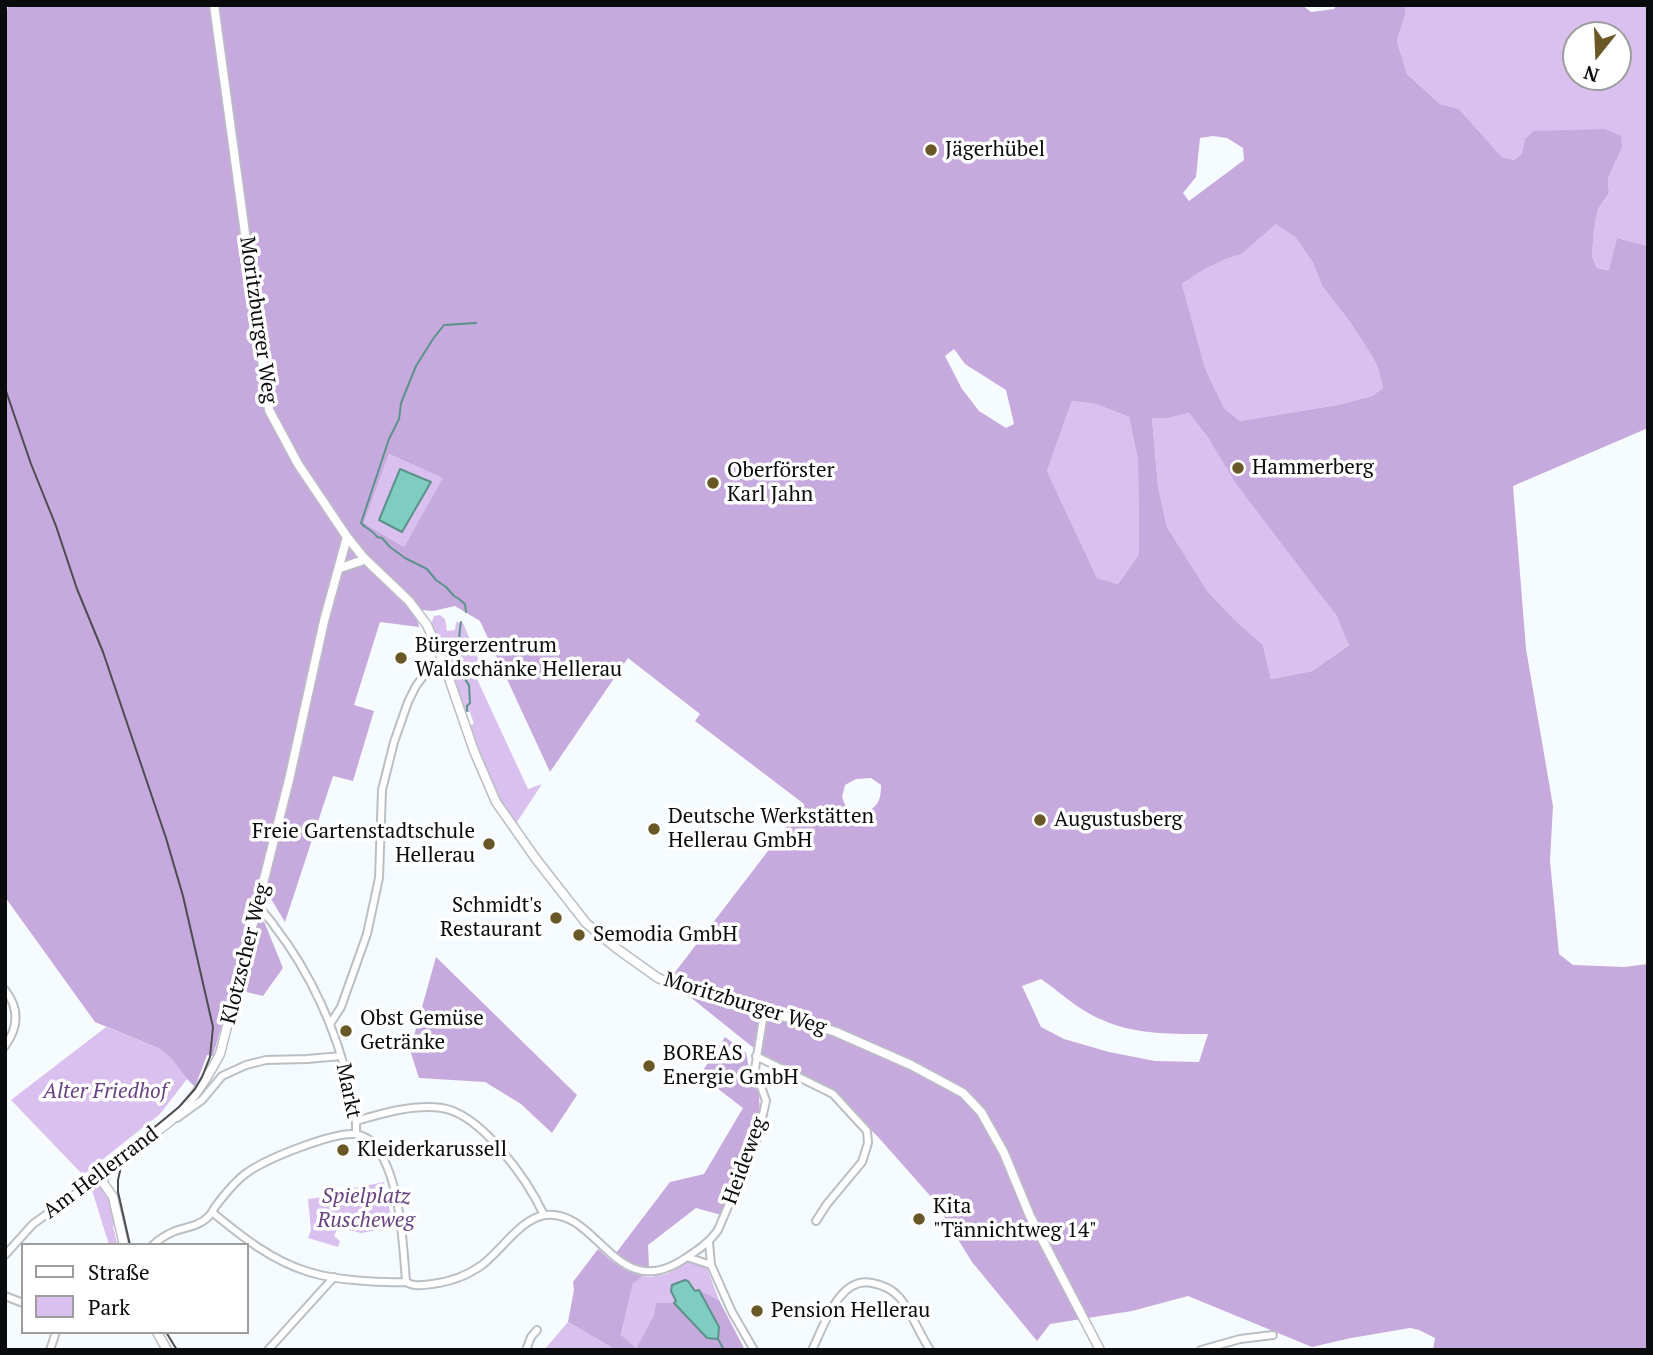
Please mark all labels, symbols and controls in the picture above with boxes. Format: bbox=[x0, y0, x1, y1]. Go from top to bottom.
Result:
north arrow bbox=[1562, 21, 1632, 91]
text: N bbox=[1580, 60, 1602, 89]
place label: Jägerhübel bbox=[945, 137, 1045, 163]
marker: Jägerhübel bbox=[923, 142, 939, 158]
street label: Moritzburger Weg bbox=[234, 235, 282, 405]
place label: Hammerberg bbox=[1252, 455, 1374, 481]
place label: Oberförster Karl Jahn bbox=[727, 458, 835, 508]
marker: Hammerberg bbox=[1230, 460, 1246, 476]
marker: Oberförster Karl Jahn bbox=[705, 475, 721, 491]
place label: Bürgerzentrum Waldschänke Hellerau bbox=[415, 633, 622, 683]
marker: Bürgerzentrum Waldschänke Hellerau bbox=[393, 650, 409, 666]
place label: Deutsche Werkstätten Hellerau GmbH bbox=[668, 804, 874, 854]
place label: Augustusberg bbox=[1054, 807, 1183, 833]
marker: Augustusberg bbox=[1032, 812, 1048, 828]
place label: Freie Gartenstadtschule Hellerau bbox=[252, 819, 475, 869]
marker: Deutsche Werkstätten Hellerau GmbH bbox=[646, 821, 662, 837]
marker: Freie Gartenstadtschule Hellerau bbox=[481, 836, 497, 852]
street label: Klotzscher Weg bbox=[216, 881, 276, 1027]
place label: Schmidt's Restaurant bbox=[440, 893, 542, 943]
marker: Schmidt's Restaurant bbox=[548, 910, 564, 926]
place label: Semodia GmbH bbox=[593, 922, 738, 948]
marker: Semodia GmbH bbox=[571, 927, 587, 943]
street label: Moritzburger Weg bbox=[661, 967, 829, 1041]
place label: Obst Gemüse Getränke bbox=[360, 1006, 484, 1056]
marker: Obst Gemüse Getränke bbox=[338, 1023, 354, 1039]
place label: BOREAS Energie GmbH bbox=[663, 1041, 799, 1091]
marker: BOREAS Energie GmbH bbox=[641, 1058, 657, 1074]
street label: Markt bbox=[330, 1061, 366, 1121]
park label: Alter Friedhof bbox=[43, 1079, 167, 1105]
street label: Heideweg bbox=[718, 1114, 772, 1208]
street label: Am Hellerrand bbox=[39, 1122, 163, 1224]
place label: Kleiderkarussell bbox=[357, 1137, 507, 1163]
marker: Kleiderkarussell bbox=[335, 1142, 351, 1158]
park label: Spielplatz Ruscheweg bbox=[317, 1184, 415, 1234]
place label: Kita "Tännichtweg 14" bbox=[933, 1194, 1097, 1244]
marker: Kita "Tännichtweg 14" bbox=[911, 1211, 927, 1227]
legend bbox=[21, 1243, 248, 1334]
text: Straße bbox=[88, 1258, 150, 1286]
text: Park bbox=[88, 1293, 130, 1321]
place label: Pension Hellerau bbox=[771, 1298, 930, 1324]
marker: Pension Hellerau bbox=[749, 1303, 765, 1319]

